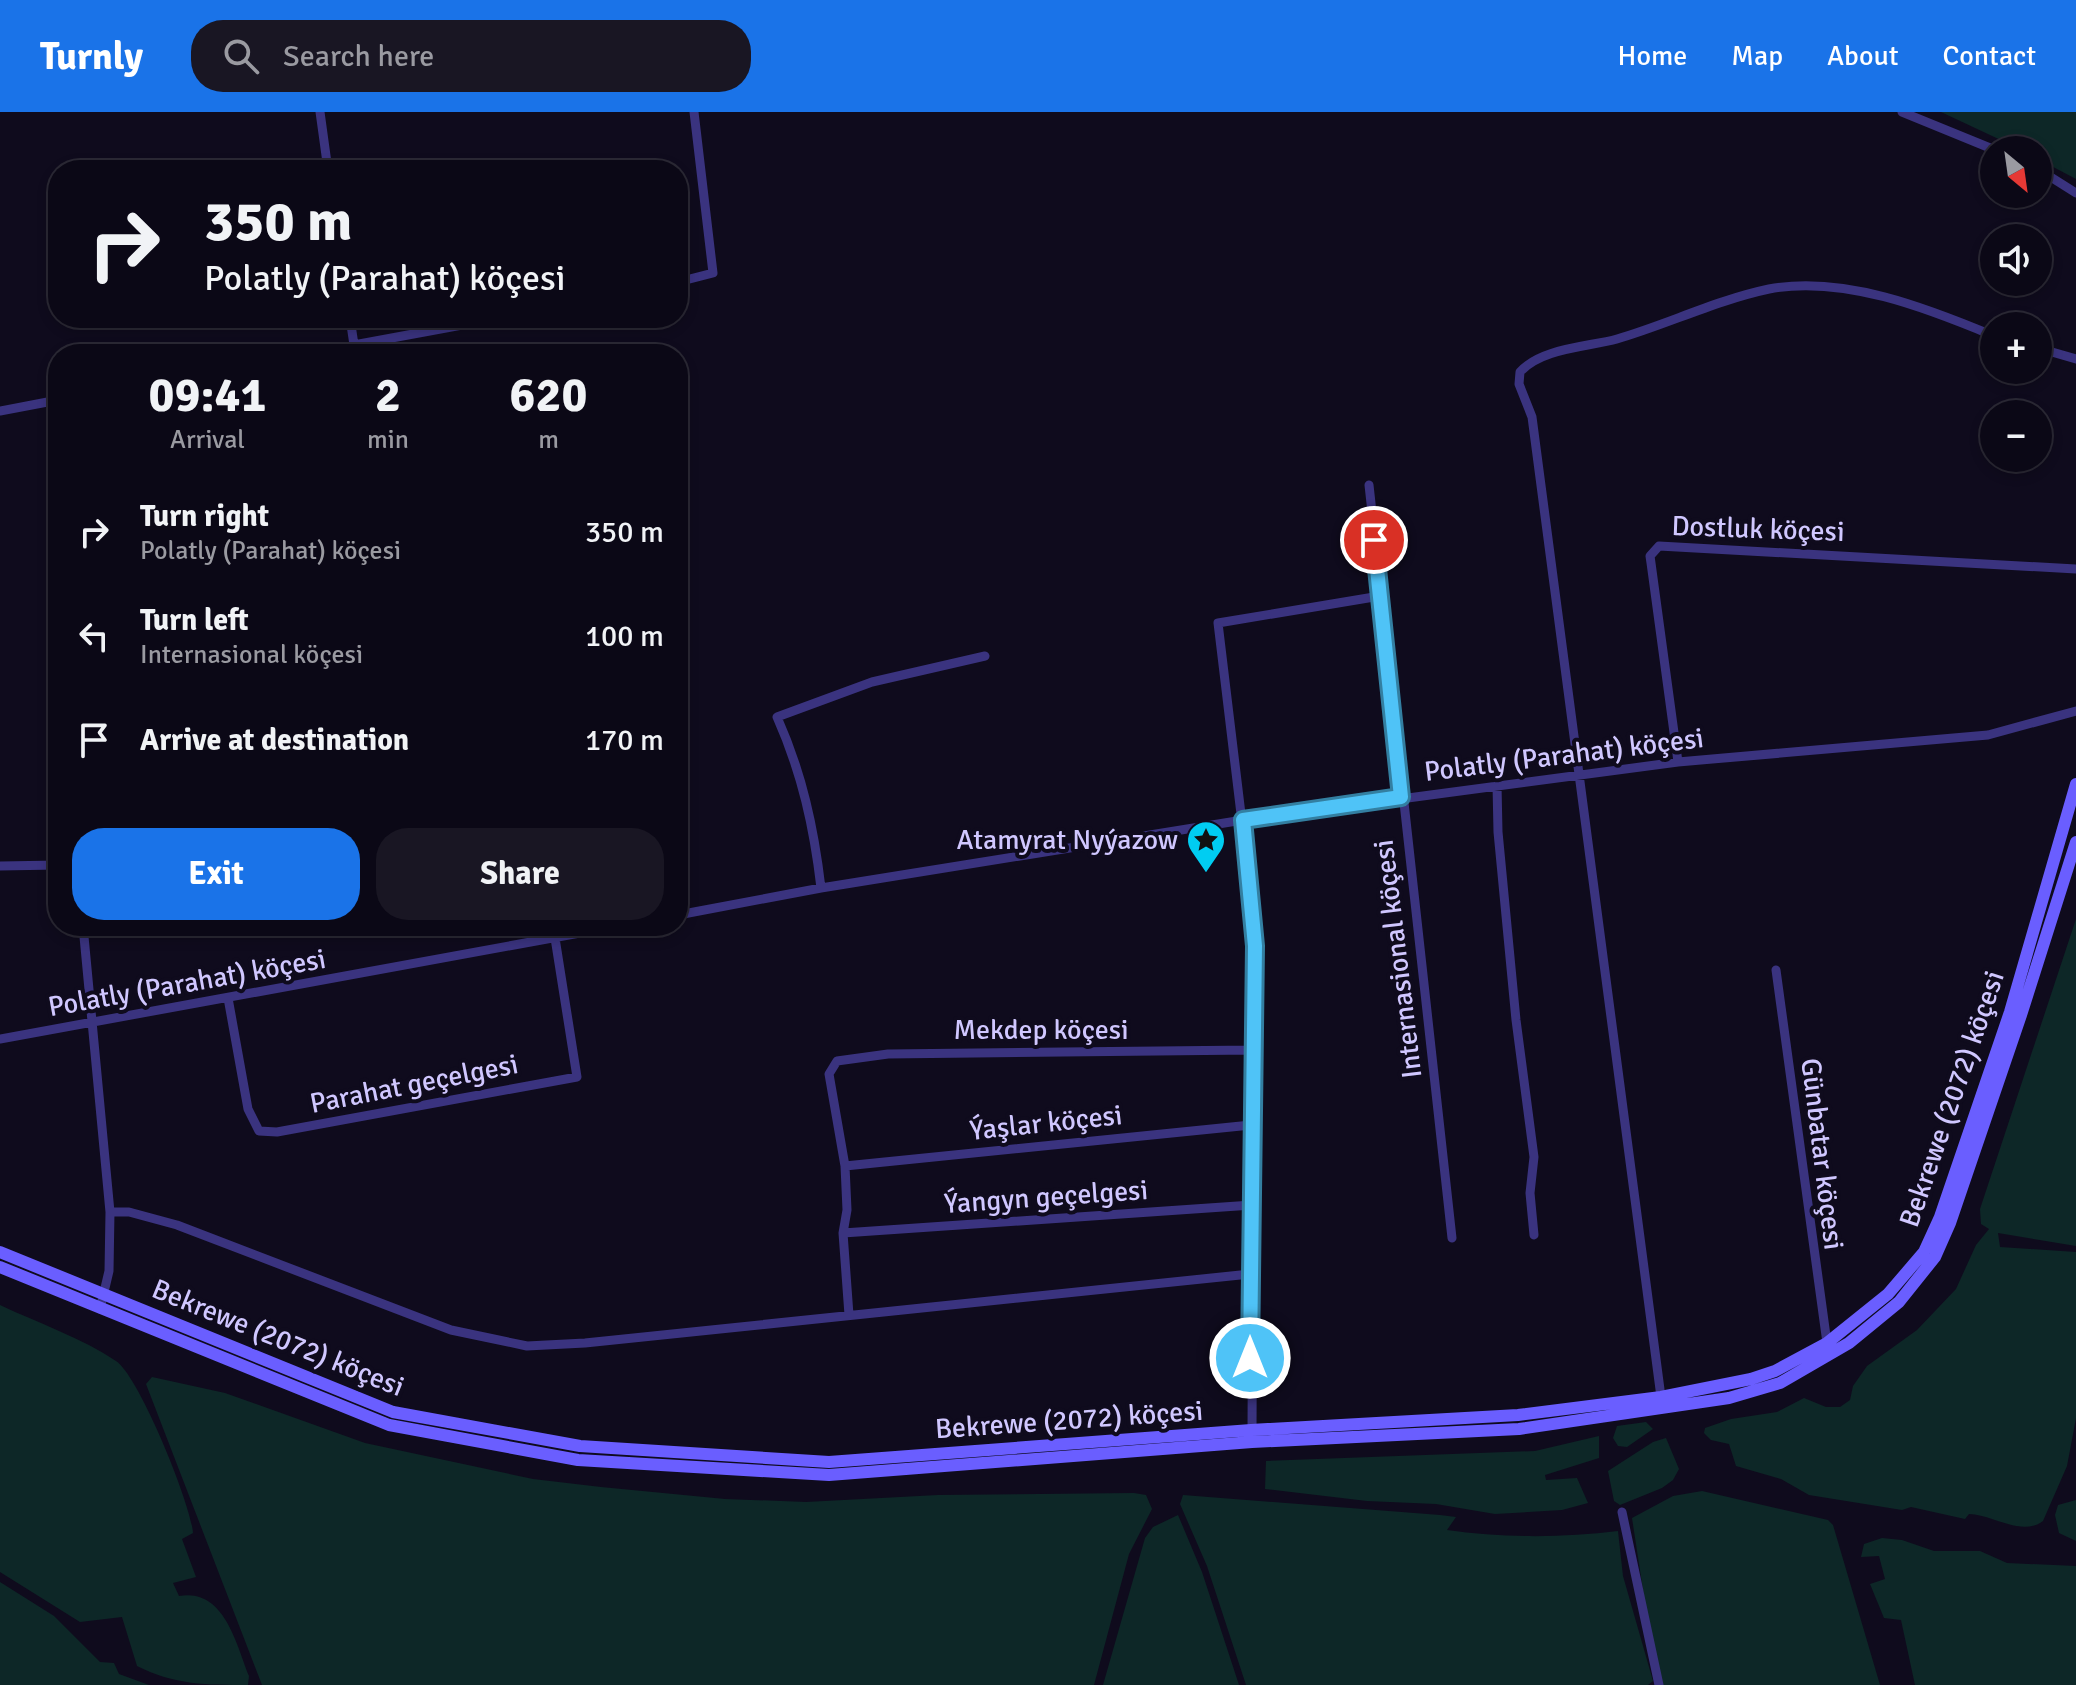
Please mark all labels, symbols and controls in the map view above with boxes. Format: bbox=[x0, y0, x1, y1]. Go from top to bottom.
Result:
search box bbox=[191, 20, 751, 92]
text: Turnly bbox=[40, 33, 143, 80]
icon: search bbox=[219, 34, 263, 78]
text: Search here bbox=[283, 38, 434, 75]
text: Home bbox=[1618, 39, 1687, 73]
text: Map bbox=[1731, 39, 1783, 73]
text: About bbox=[1827, 39, 1899, 73]
text: Contact bbox=[1943, 39, 2036, 73]
north arrow bbox=[1980, 136, 2052, 208]
map controls bbox=[1980, 136, 2052, 472]
text: 350 m bbox=[204, 187, 352, 256]
icon: right bbox=[72, 192, 176, 296]
button: sound bbox=[1980, 224, 2052, 296]
text: Polatly (Parahat) köçesi bbox=[204, 256, 566, 301]
button: + bbox=[1980, 312, 2052, 384]
text: 09:41 bbox=[149, 366, 266, 425]
text: 2 bbox=[375, 366, 401, 425]
text: 620 bbox=[510, 366, 587, 425]
button: − bbox=[1980, 400, 2052, 472]
text: Arrival bbox=[170, 424, 245, 456]
text: min bbox=[367, 424, 409, 456]
text: m bbox=[538, 424, 559, 456]
text: Turn right bbox=[140, 498, 269, 535]
pin bbox=[1340, 506, 1408, 574]
street label: Dostluk köçesi bbox=[1671, 509, 1845, 549]
icon: right bbox=[72, 510, 116, 554]
text: 350 m bbox=[585, 514, 664, 551]
icon: arrive bbox=[1352, 518, 1396, 562]
text: Polatly (Parahat) köçesi bbox=[140, 535, 401, 567]
text: Turn left bbox=[140, 602, 249, 639]
icon: left bbox=[72, 614, 116, 658]
text: 100 m bbox=[585, 618, 664, 655]
text: Internasional köçesi bbox=[140, 639, 363, 671]
icon: arrive bbox=[72, 718, 116, 762]
street label: Polatly (Parahat) köçesi bbox=[1422, 721, 1706, 789]
text: Arrive at destination bbox=[140, 722, 409, 759]
text: 170 m bbox=[585, 722, 664, 759]
place icon: Atamyrat Nyýazow bbox=[1185, 819, 1227, 874]
place label: Atamyrat Nyýazow bbox=[957, 823, 1178, 857]
button: Exit bbox=[72, 828, 360, 920]
button: Share bbox=[376, 828, 664, 920]
street label: Internasional köçesi bbox=[1366, 838, 1430, 1080]
street label: Polatly (Parahat) köçesi bbox=[46, 942, 328, 1024]
street label: Bekrewe (2072) köçesi bbox=[1892, 966, 2012, 1232]
street label: Mekdep köçesi bbox=[953, 1013, 1129, 1047]
street label: Parahat geçelgesi bbox=[307, 1047, 521, 1121]
street label: Günbatar köçesi bbox=[1793, 1056, 1851, 1252]
street label: Ýaşlar köçesi bbox=[968, 1098, 1124, 1148]
street label: Ýangyn geçelgesi bbox=[943, 1173, 1149, 1221]
street label: Bekrewe (2072) köçesi bbox=[147, 1272, 409, 1404]
position arrow bbox=[1208, 1316, 1292, 1400]
street label: Bekrewe (2072) köçesi bbox=[934, 1394, 1204, 1446]

